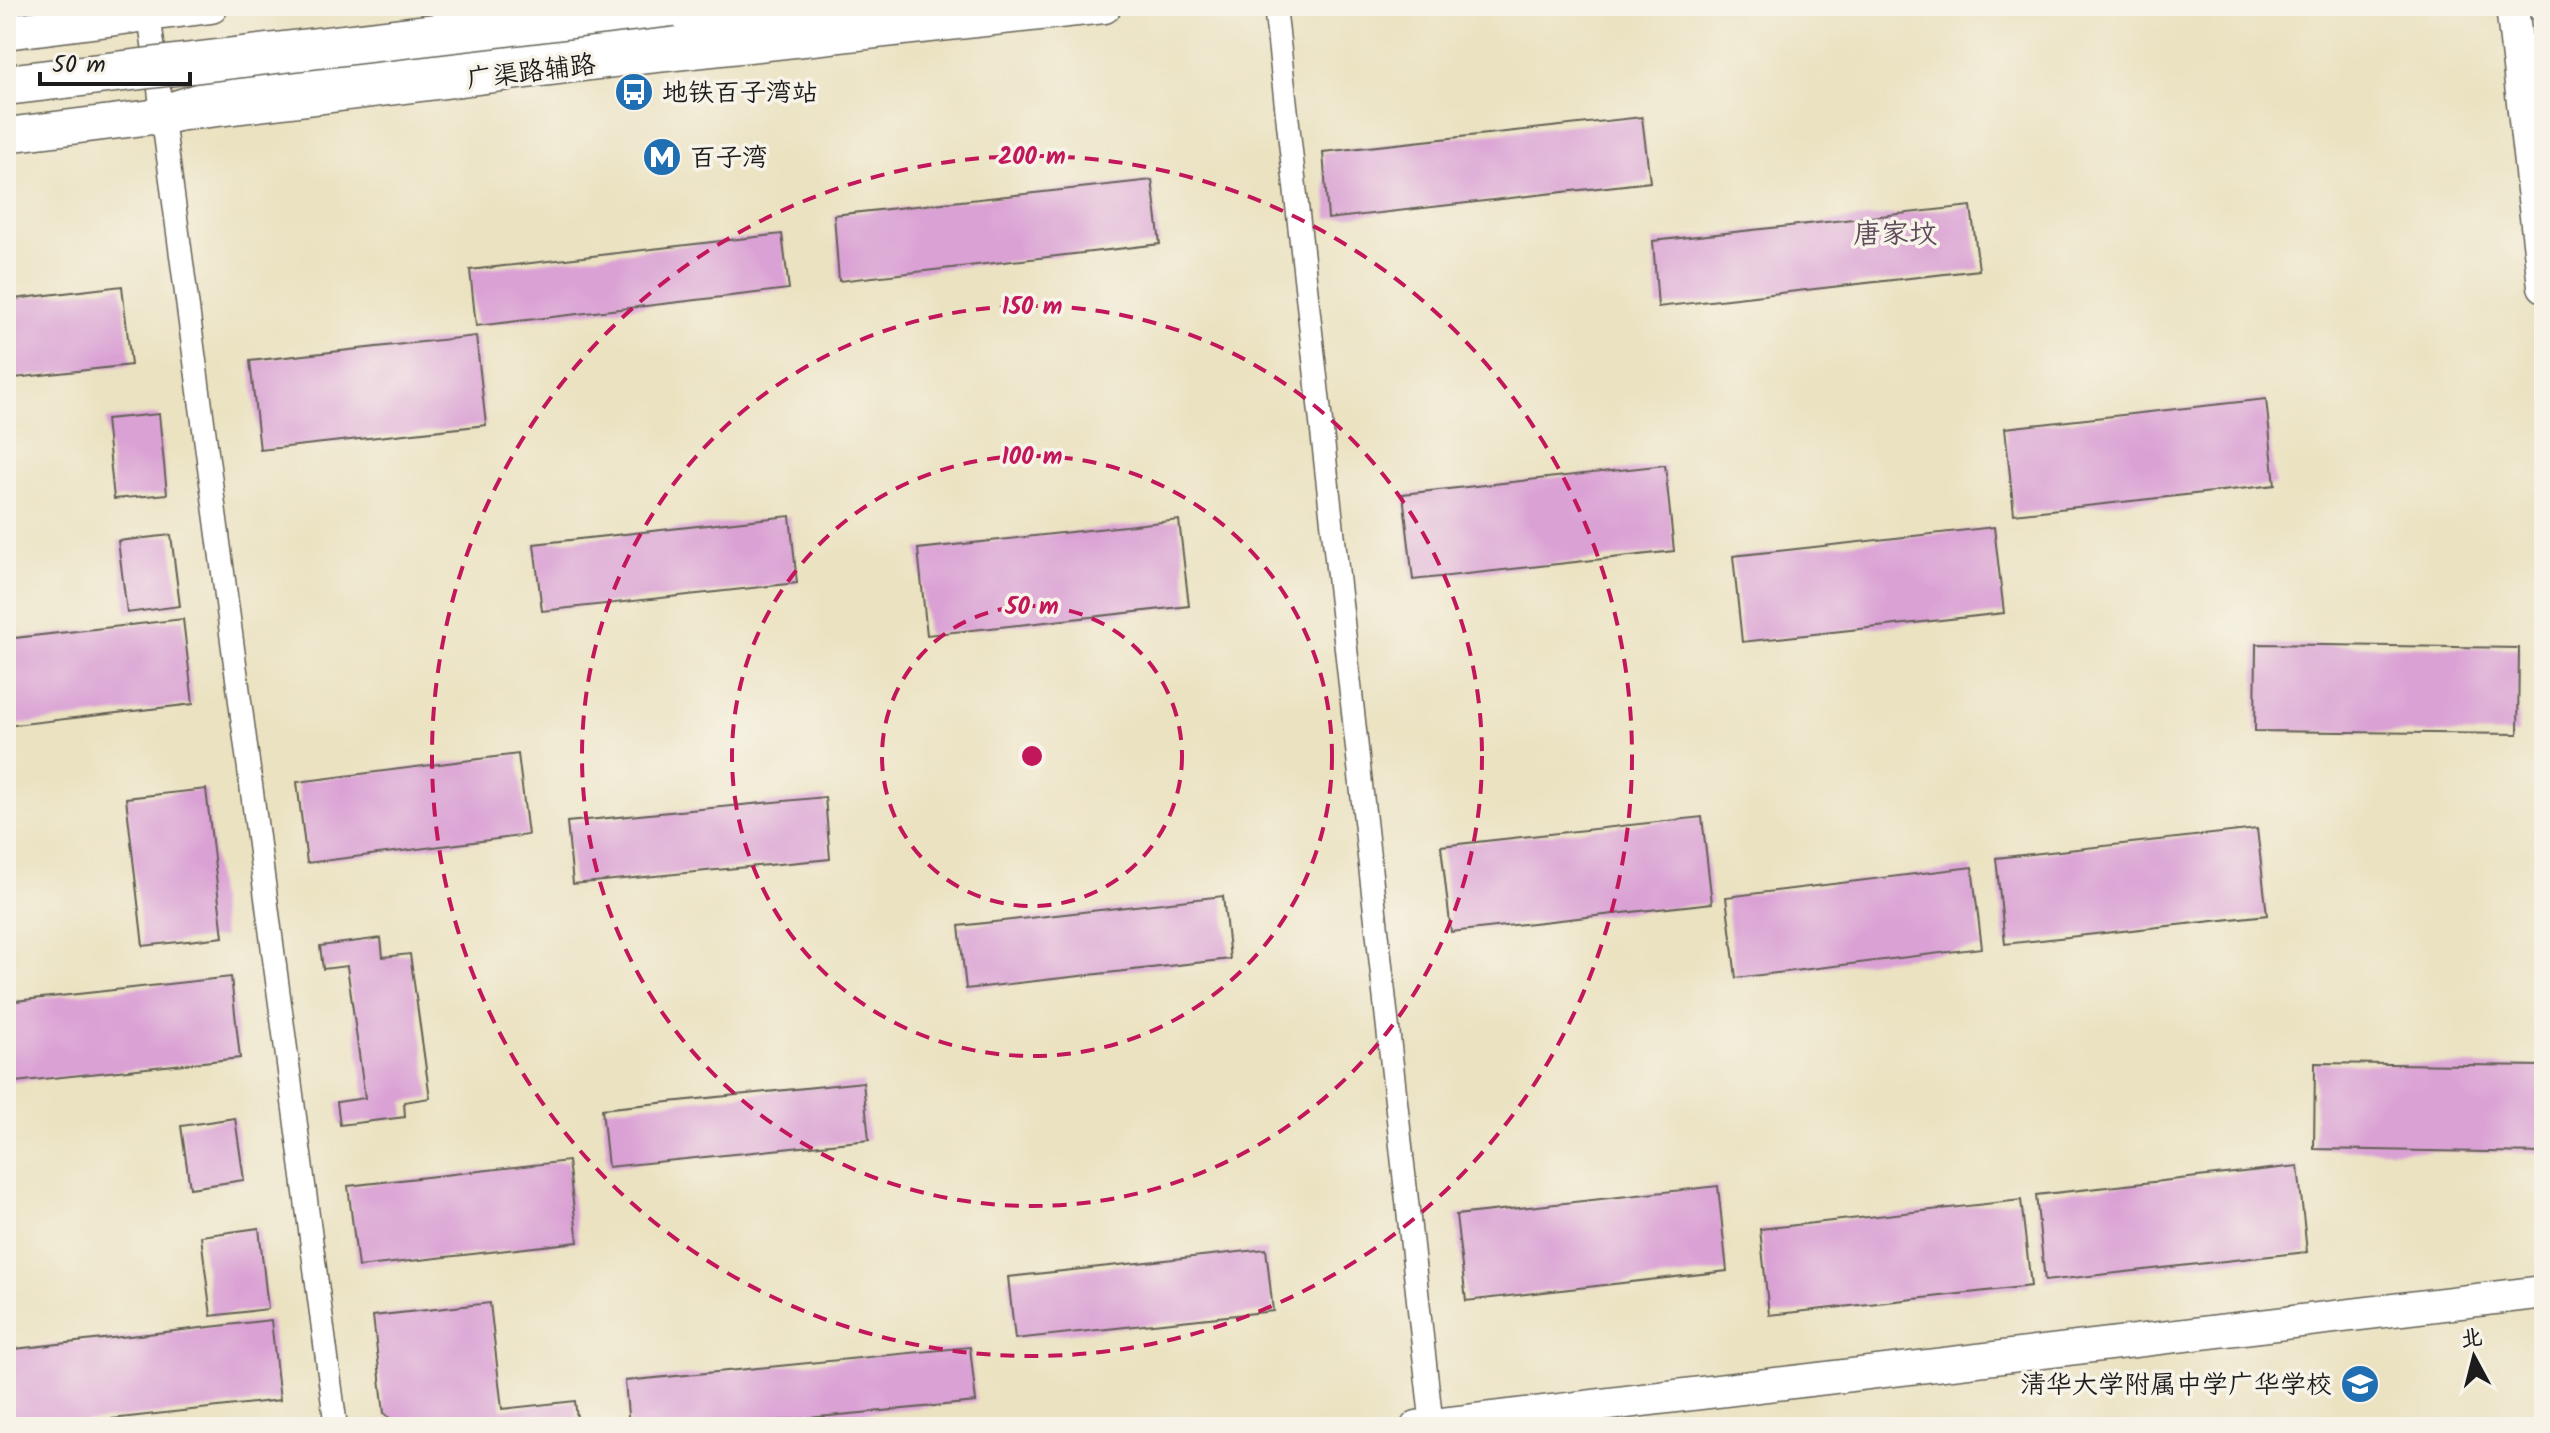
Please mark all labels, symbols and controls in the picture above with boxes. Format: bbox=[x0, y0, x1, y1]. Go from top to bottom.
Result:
scale bar bbox=[40, 36, 190, 86]
street label: 广渠路辅路 bbox=[464, 44, 598, 102]
text: 50 m bbox=[52, 46, 106, 85]
bus stop icon: 地铁百子湾站 bbox=[613, 71, 655, 113]
place label: 地铁百子湾站 bbox=[662, 73, 818, 115]
metro station icon: 百子湾 bbox=[641, 136, 683, 178]
place label: 百子湾 bbox=[690, 138, 768, 180]
text: 200 m bbox=[998, 138, 1066, 177]
district label: 唐家坟 bbox=[1853, 213, 1937, 258]
text: 150 m bbox=[1002, 288, 1062, 327]
text: 100 m bbox=[1002, 438, 1062, 477]
text: 50 m bbox=[1004, 588, 1059, 627]
centre of rings bbox=[1018, 742, 1046, 770]
north arrow bbox=[2434, 1317, 2514, 1397]
text: 北 bbox=[2459, 1321, 2485, 1358]
school or university icon: 清华大学附属中学广华学校 bbox=[2339, 1363, 2381, 1405]
place label: 清华大学附属中学广华学校 bbox=[2020, 1365, 2332, 1407]

